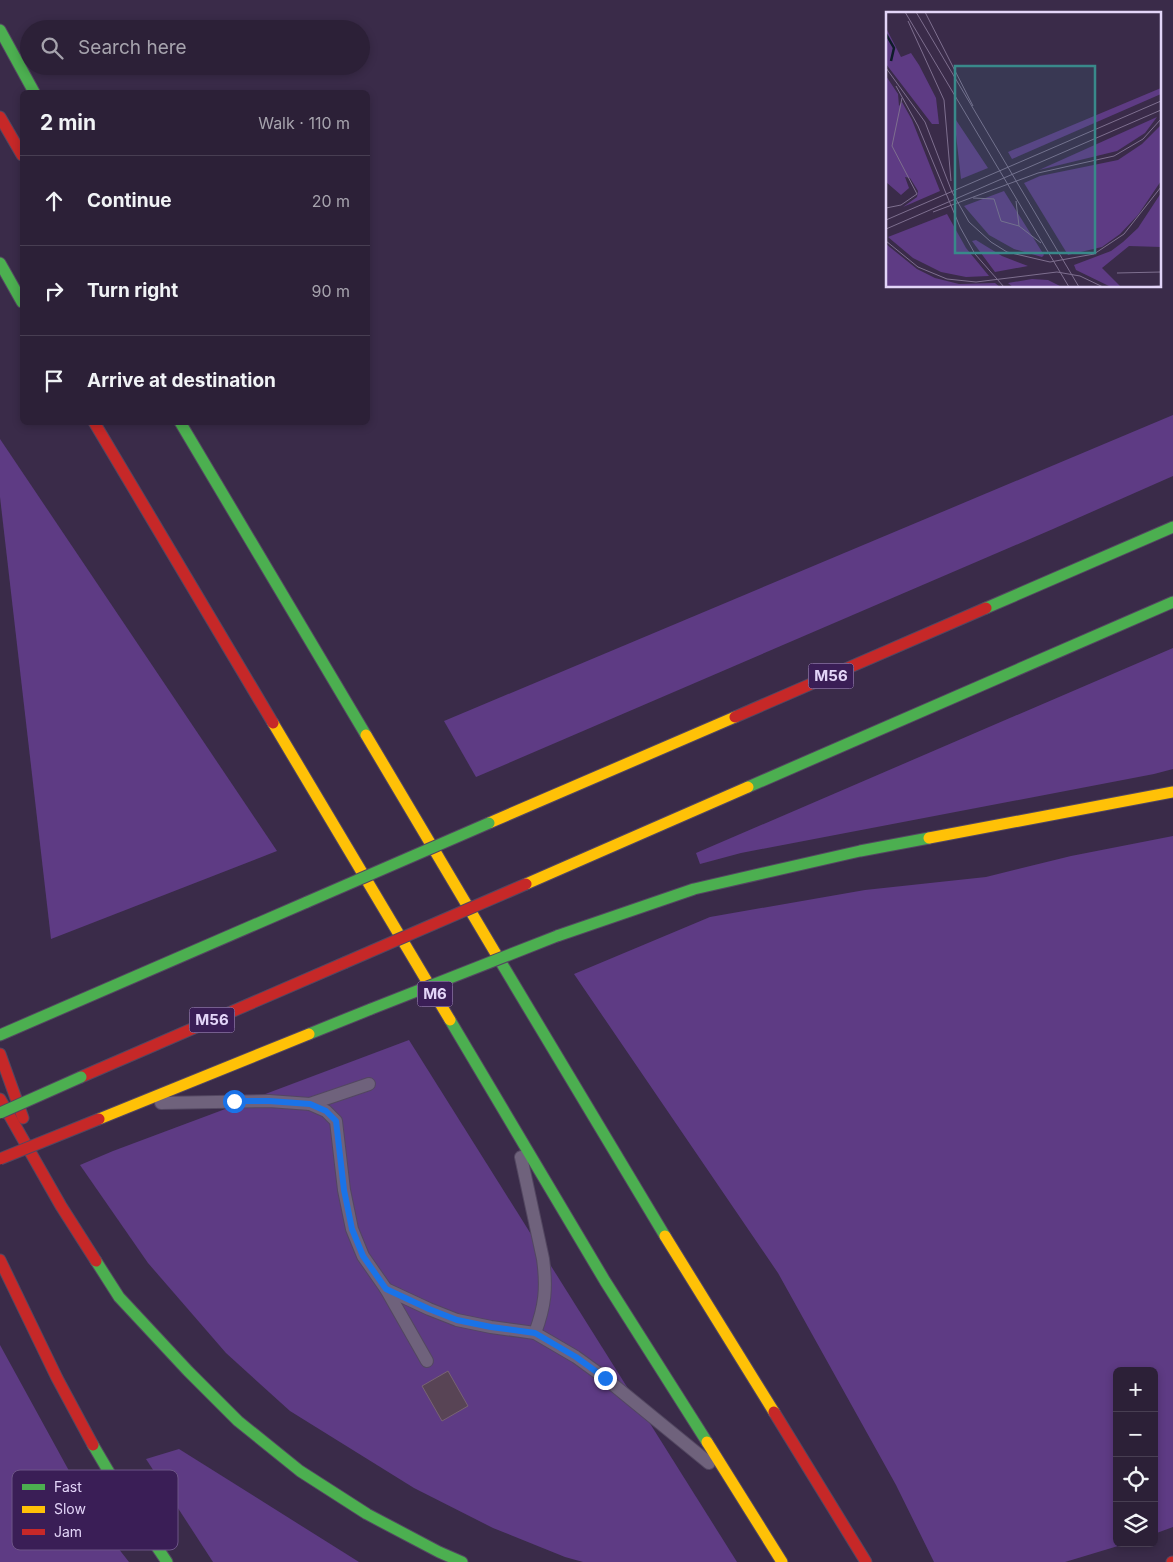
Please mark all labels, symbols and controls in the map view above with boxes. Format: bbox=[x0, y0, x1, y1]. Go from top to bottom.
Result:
inset map bbox=[886, 12, 1160, 288]
search box bbox=[20, 20, 370, 75]
icon: search bbox=[38, 34, 66, 62]
text: Search here bbox=[78, 36, 187, 59]
text: 2 min bbox=[40, 110, 96, 135]
text: Walk · 110 m bbox=[258, 113, 350, 133]
icon: ahead bbox=[40, 187, 68, 215]
text: Continue bbox=[87, 189, 172, 212]
text: 20 m bbox=[312, 191, 350, 211]
icon: right bbox=[40, 277, 68, 305]
text: Turn right bbox=[87, 279, 178, 302]
text: 90 m bbox=[311, 281, 350, 301]
icon: arrive bbox=[40, 367, 68, 395]
text: Arrive at destination bbox=[87, 369, 276, 392]
road number: M56 bbox=[808, 664, 854, 688]
road number: M6 bbox=[418, 982, 452, 1006]
road number: M56 bbox=[190, 1008, 234, 1032]
route start bbox=[223, 1090, 246, 1113]
route end bbox=[594, 1367, 617, 1390]
map controls bbox=[1113, 1367, 1158, 1547]
button: + bbox=[1113, 1367, 1158, 1412]
button: − bbox=[1113, 1412, 1158, 1457]
button: locate bbox=[1113, 1457, 1158, 1502]
legend bbox=[12, 1470, 178, 1550]
text: Fast bbox=[54, 1478, 82, 1495]
text: Slow bbox=[54, 1500, 86, 1517]
button: layers bbox=[1113, 1502, 1158, 1547]
text: Jam bbox=[54, 1523, 82, 1540]

